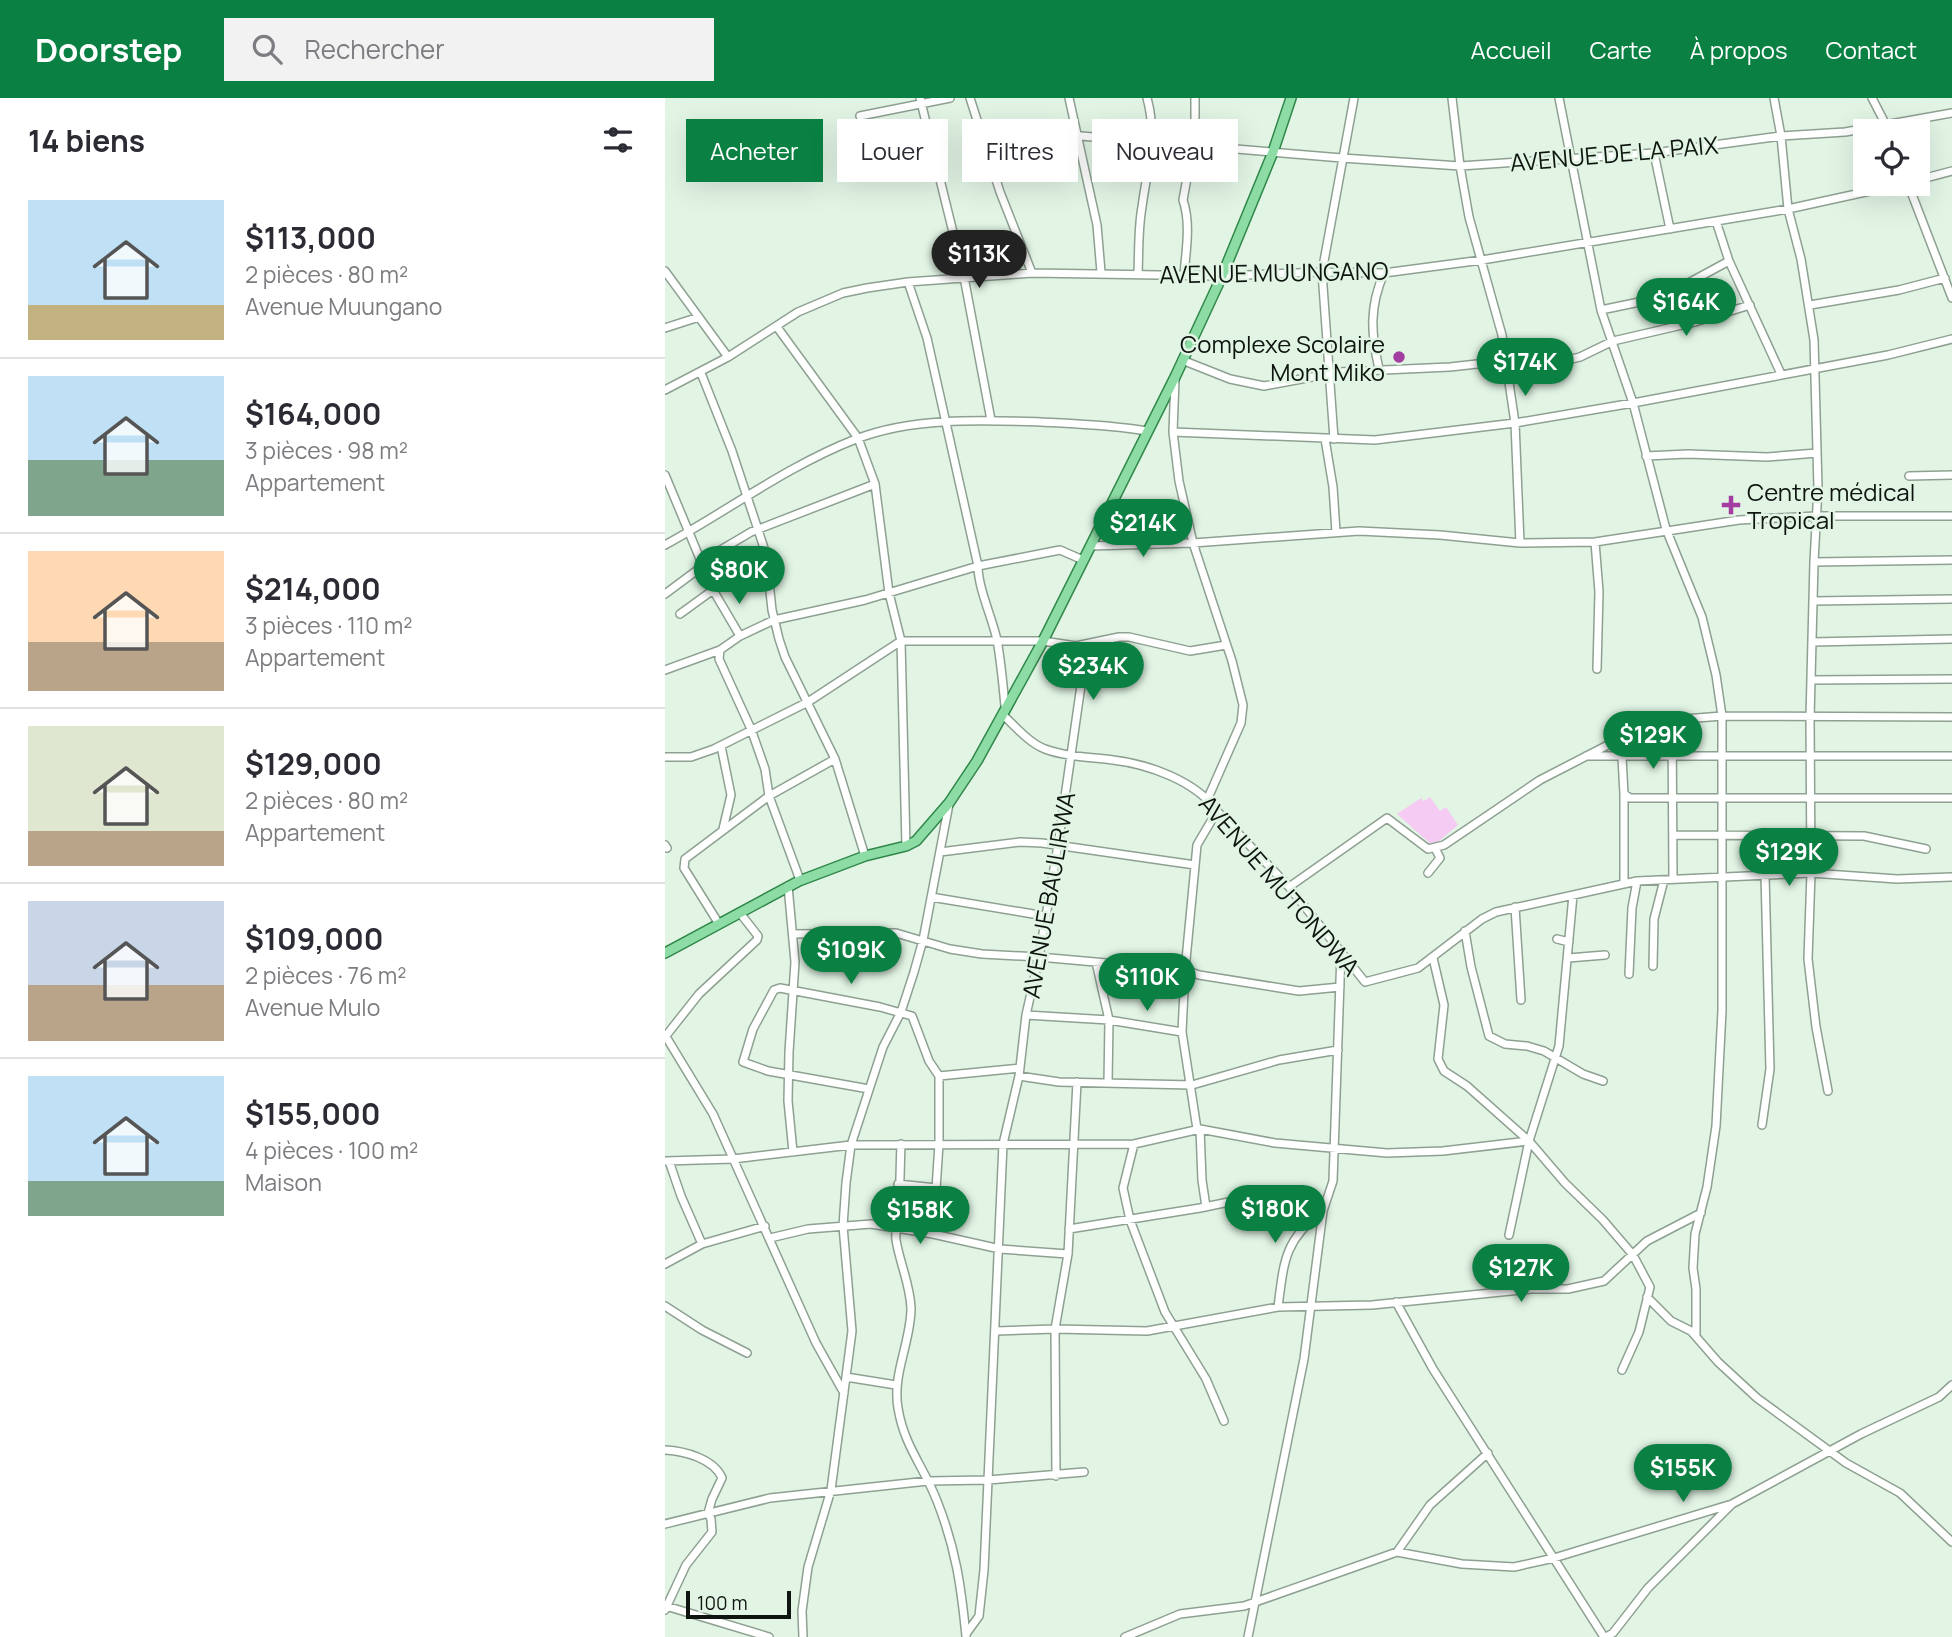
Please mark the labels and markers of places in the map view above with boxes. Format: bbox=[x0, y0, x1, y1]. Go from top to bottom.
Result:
pin: $113K bbox=[930, 230, 1028, 290]
pin: $164K bbox=[1637, 278, 1735, 338]
place label: Complexe Scolaire Mont Miko bbox=[1180, 327, 1385, 388]
pin: $174K bbox=[1476, 338, 1574, 398]
marker: Complexe Scolaire Mont Miko bbox=[1391, 349, 1407, 365]
place label: Centre médical Tropical bbox=[1747, 475, 1915, 536]
marker: Centre médical Tropical bbox=[1721, 495, 1741, 515]
pin: $214K bbox=[1094, 500, 1192, 559]
pin: $80K bbox=[698, 546, 780, 606]
pin: $234K bbox=[1044, 642, 1142, 702]
pin: $129K bbox=[1604, 712, 1702, 771]
pin: $129K bbox=[1740, 828, 1838, 888]
pin: $109K bbox=[802, 926, 900, 986]
pin: $110K bbox=[1098, 954, 1196, 1013]
pin: $158K bbox=[871, 1186, 969, 1246]
pin: $180K bbox=[1226, 1186, 1324, 1245]
pin: $127K bbox=[1472, 1244, 1570, 1304]
pin: $155K bbox=[1634, 1444, 1732, 1504]

